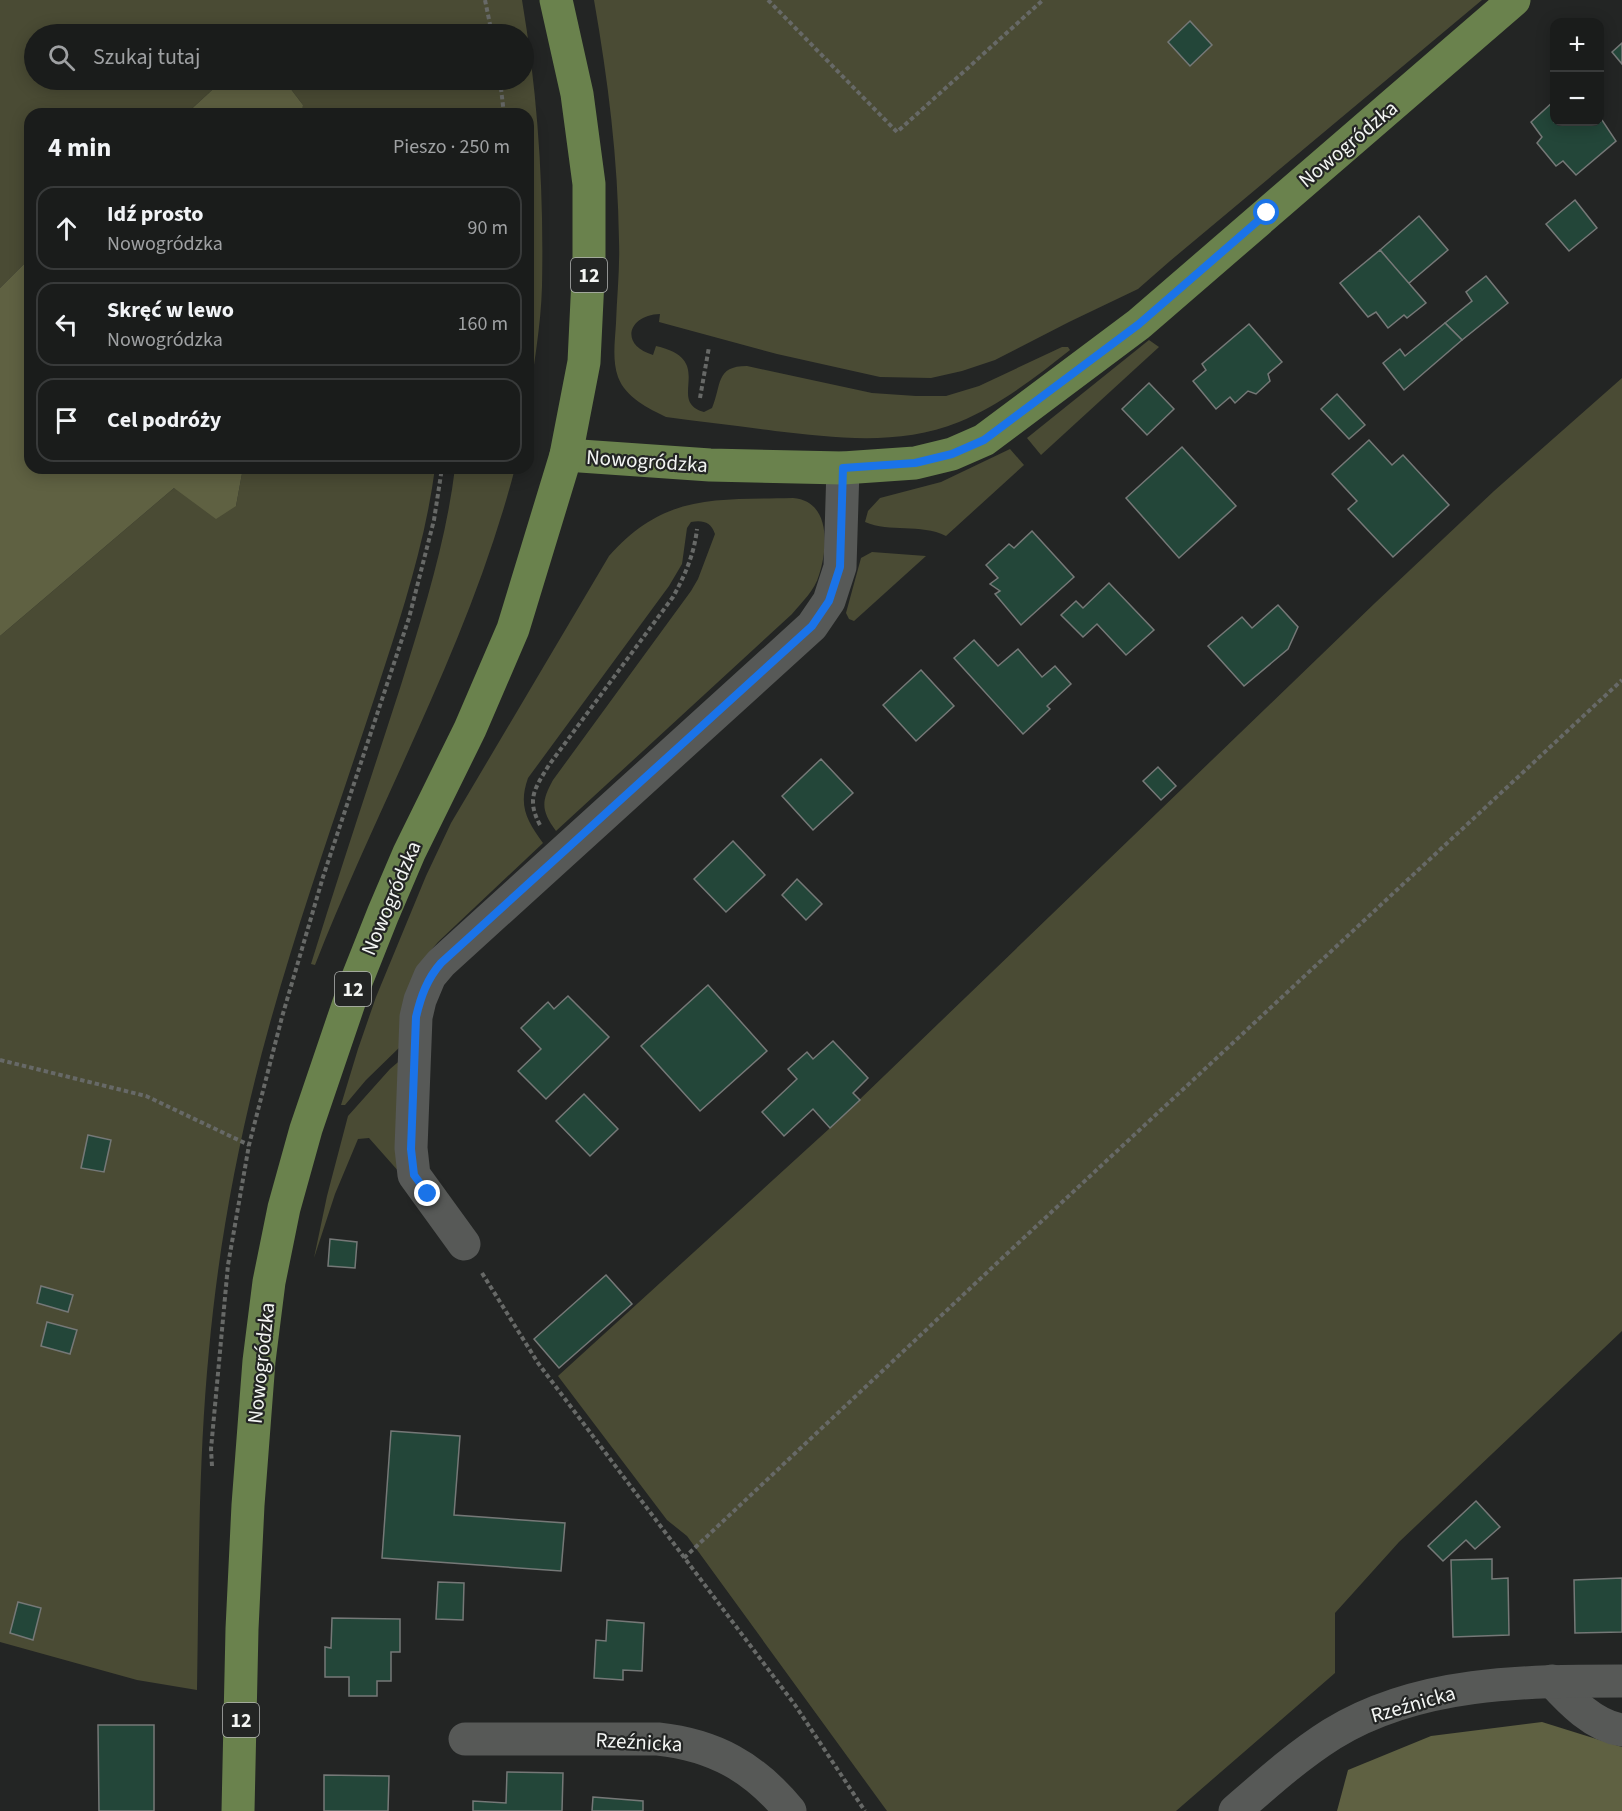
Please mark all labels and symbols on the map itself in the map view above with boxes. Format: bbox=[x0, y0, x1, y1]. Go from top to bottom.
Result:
street label: Nowogródzka bbox=[1292, 93, 1404, 195]
route start bbox=[1253, 199, 1279, 225]
road number: 12 bbox=[571, 258, 607, 292]
street label: Nowogródzka bbox=[585, 442, 709, 480]
street label: Nowogródzka bbox=[353, 836, 429, 960]
road number: 12 bbox=[335, 972, 371, 1006]
route end bbox=[414, 1180, 440, 1206]
street label: Nowogródzka bbox=[240, 1301, 282, 1425]
street label: Rzeźnicka bbox=[1367, 1678, 1459, 1730]
road number: 12 bbox=[223, 1703, 259, 1737]
street label: Rzeźnicka bbox=[595, 1725, 683, 1759]

